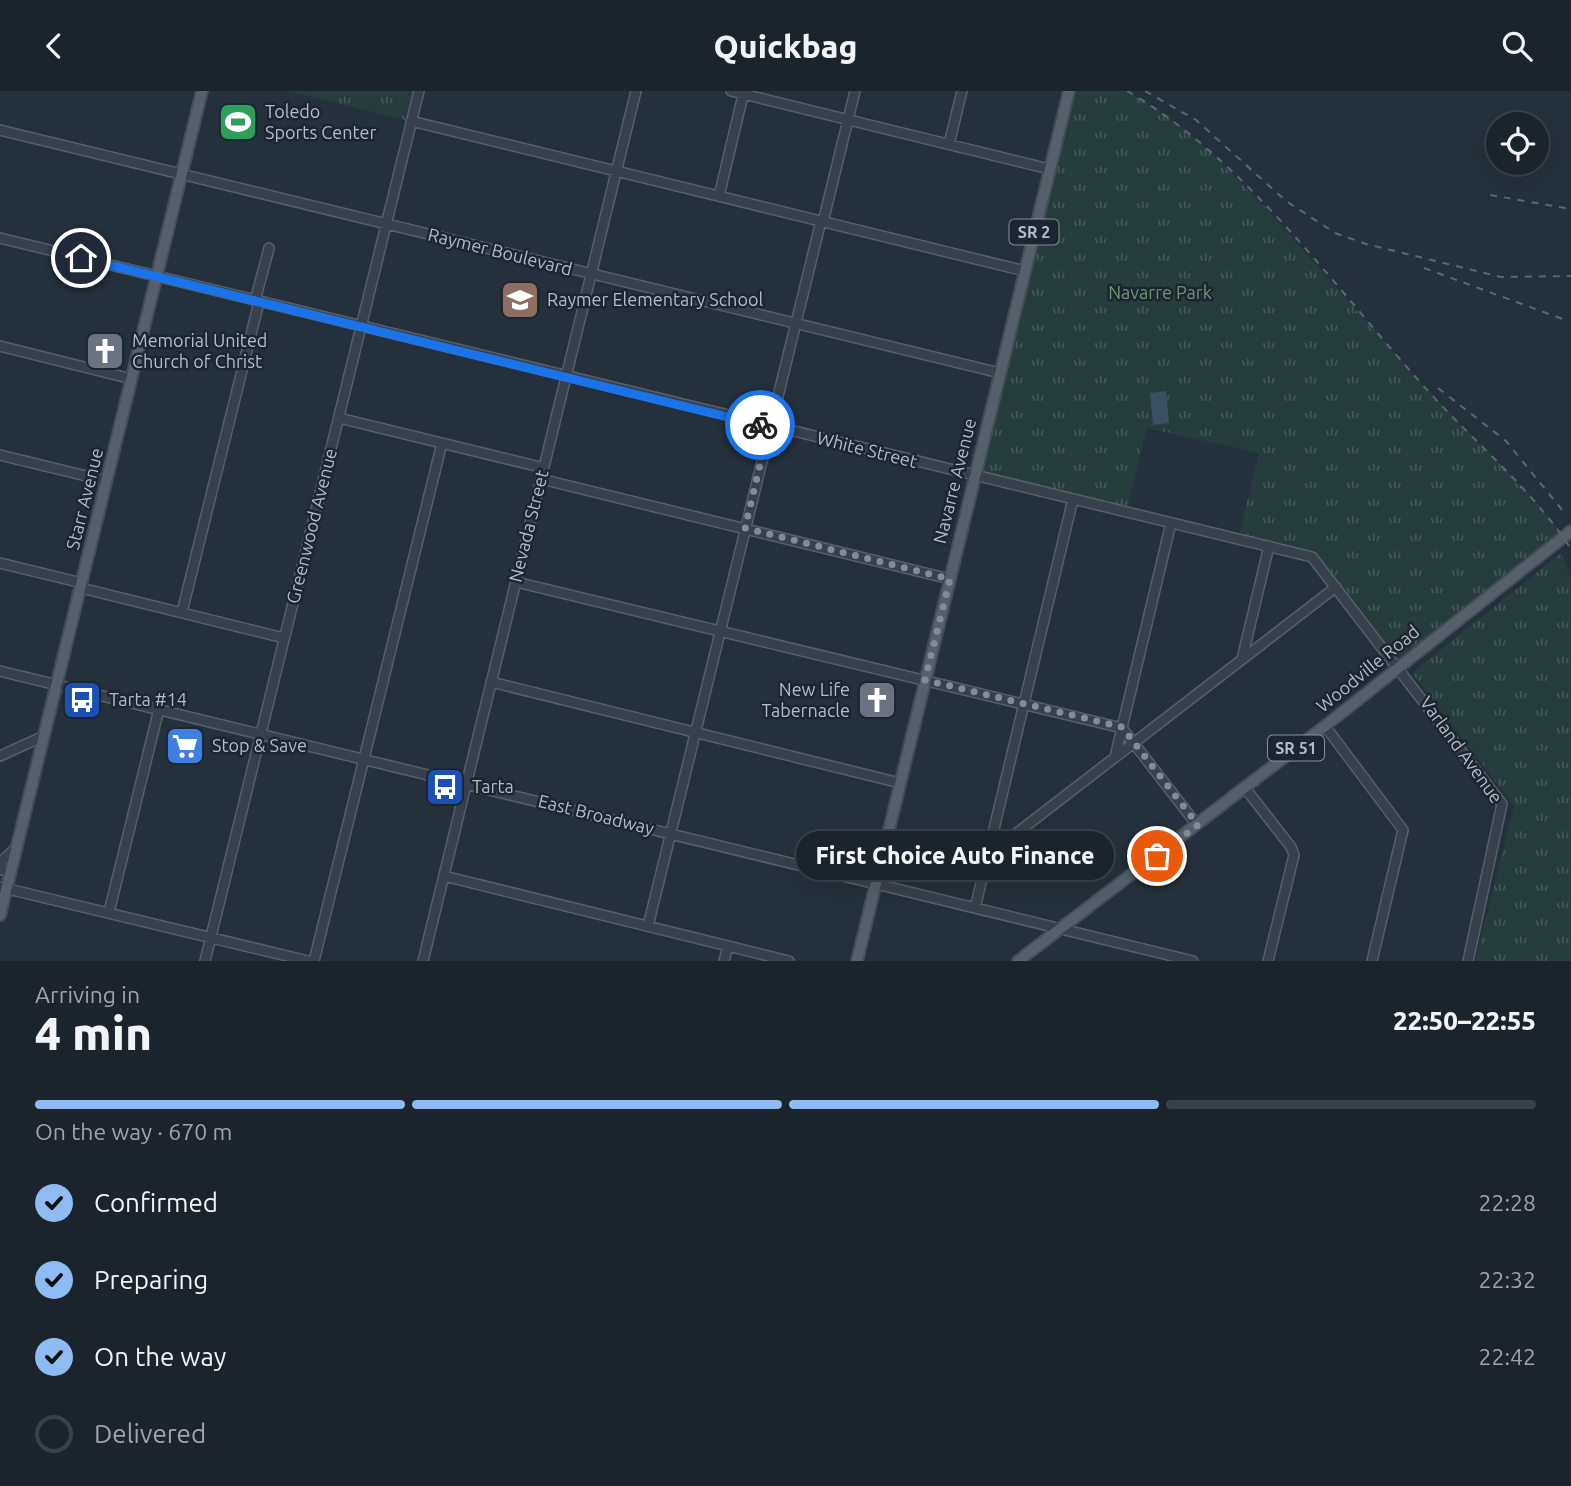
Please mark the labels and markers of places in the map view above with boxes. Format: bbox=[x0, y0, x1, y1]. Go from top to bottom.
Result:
sports icon: Toledo Sports Center bbox=[217, 101, 259, 143]
place label: Toledo Sports Center bbox=[265, 101, 377, 142]
pin bbox=[51, 228, 111, 288]
school or university icon: Raymer Elementary School bbox=[499, 279, 541, 321]
place label: Raymer Elementary School bbox=[547, 289, 763, 309]
church icon: Memorial United Church of Christ bbox=[84, 330, 126, 372]
place label: Memorial United Church of Christ bbox=[132, 330, 267, 371]
bus stop icon: Tarta #14 bbox=[61, 679, 103, 721]
place label: New Life Tabernacle bbox=[762, 679, 850, 720]
church icon: New Life Tabernacle bbox=[856, 679, 898, 721]
place label: Tarta #14 bbox=[109, 689, 187, 709]
supermarket icon: Stop & Save bbox=[164, 725, 206, 767]
place label: Stop & Save bbox=[212, 735, 307, 755]
bus stop icon: Tarta bbox=[424, 766, 466, 808]
place label: Tarta bbox=[472, 776, 514, 796]
pin bbox=[1127, 826, 1187, 886]
callout: First Choice Auto Finance bbox=[796, 831, 1115, 881]

